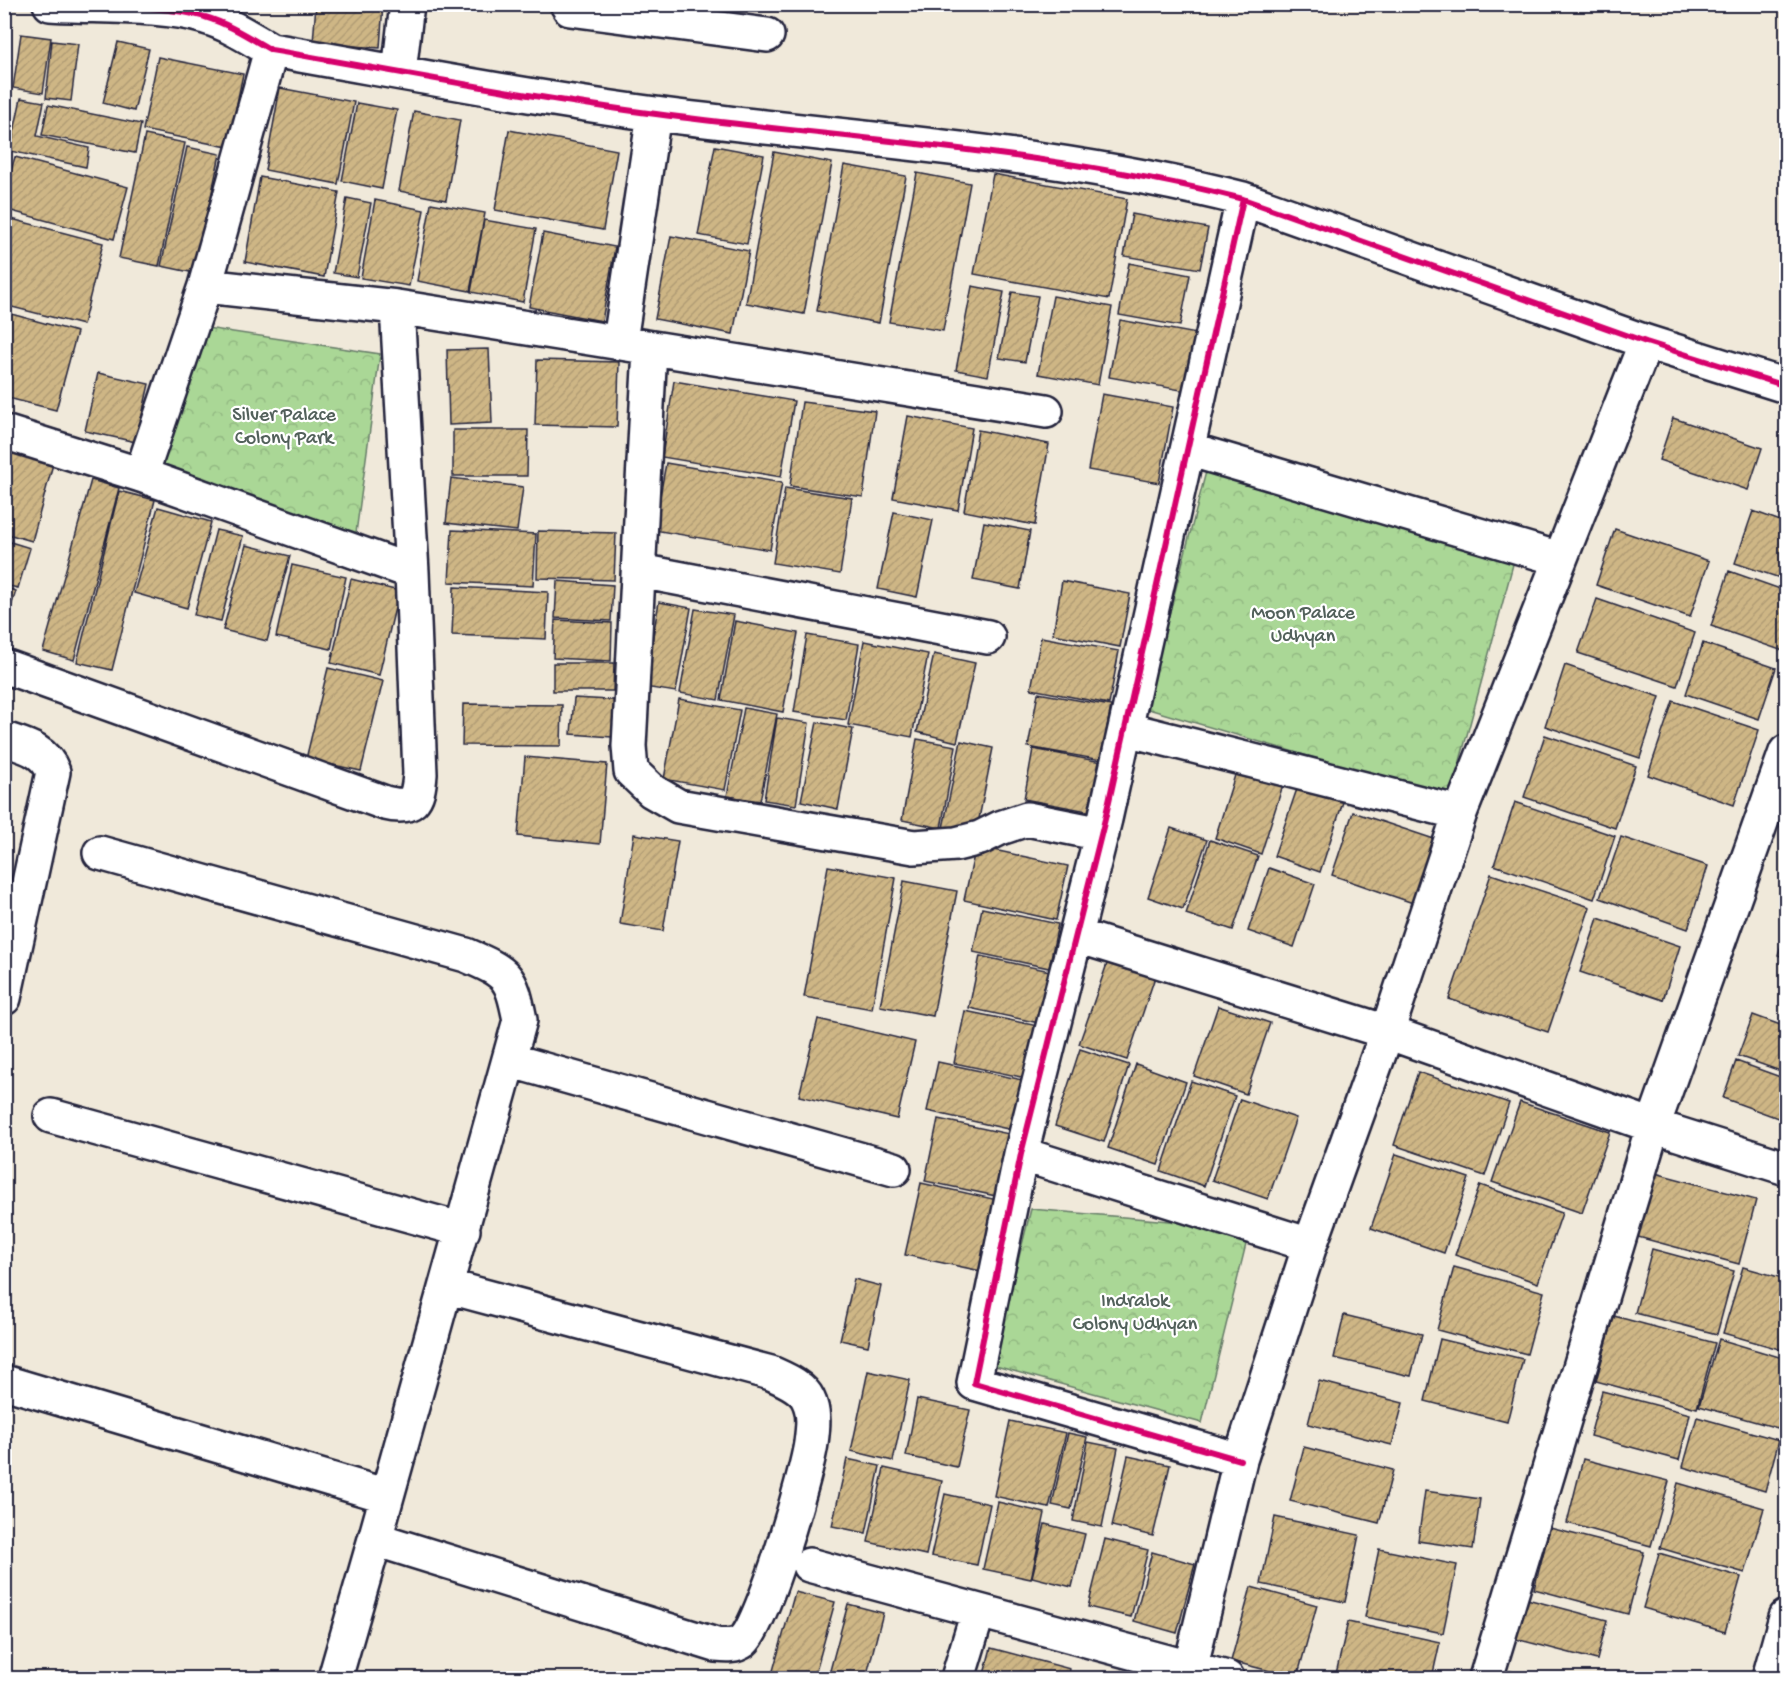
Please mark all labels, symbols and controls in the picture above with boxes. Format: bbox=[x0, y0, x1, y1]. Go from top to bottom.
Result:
park label: Silver Palace Colony Park bbox=[232, 405, 337, 451]
park label: Moon Palace Udhyan bbox=[1251, 603, 1355, 649]
park label: Indralok Colony Udhyan bbox=[1073, 1291, 1198, 1337]

